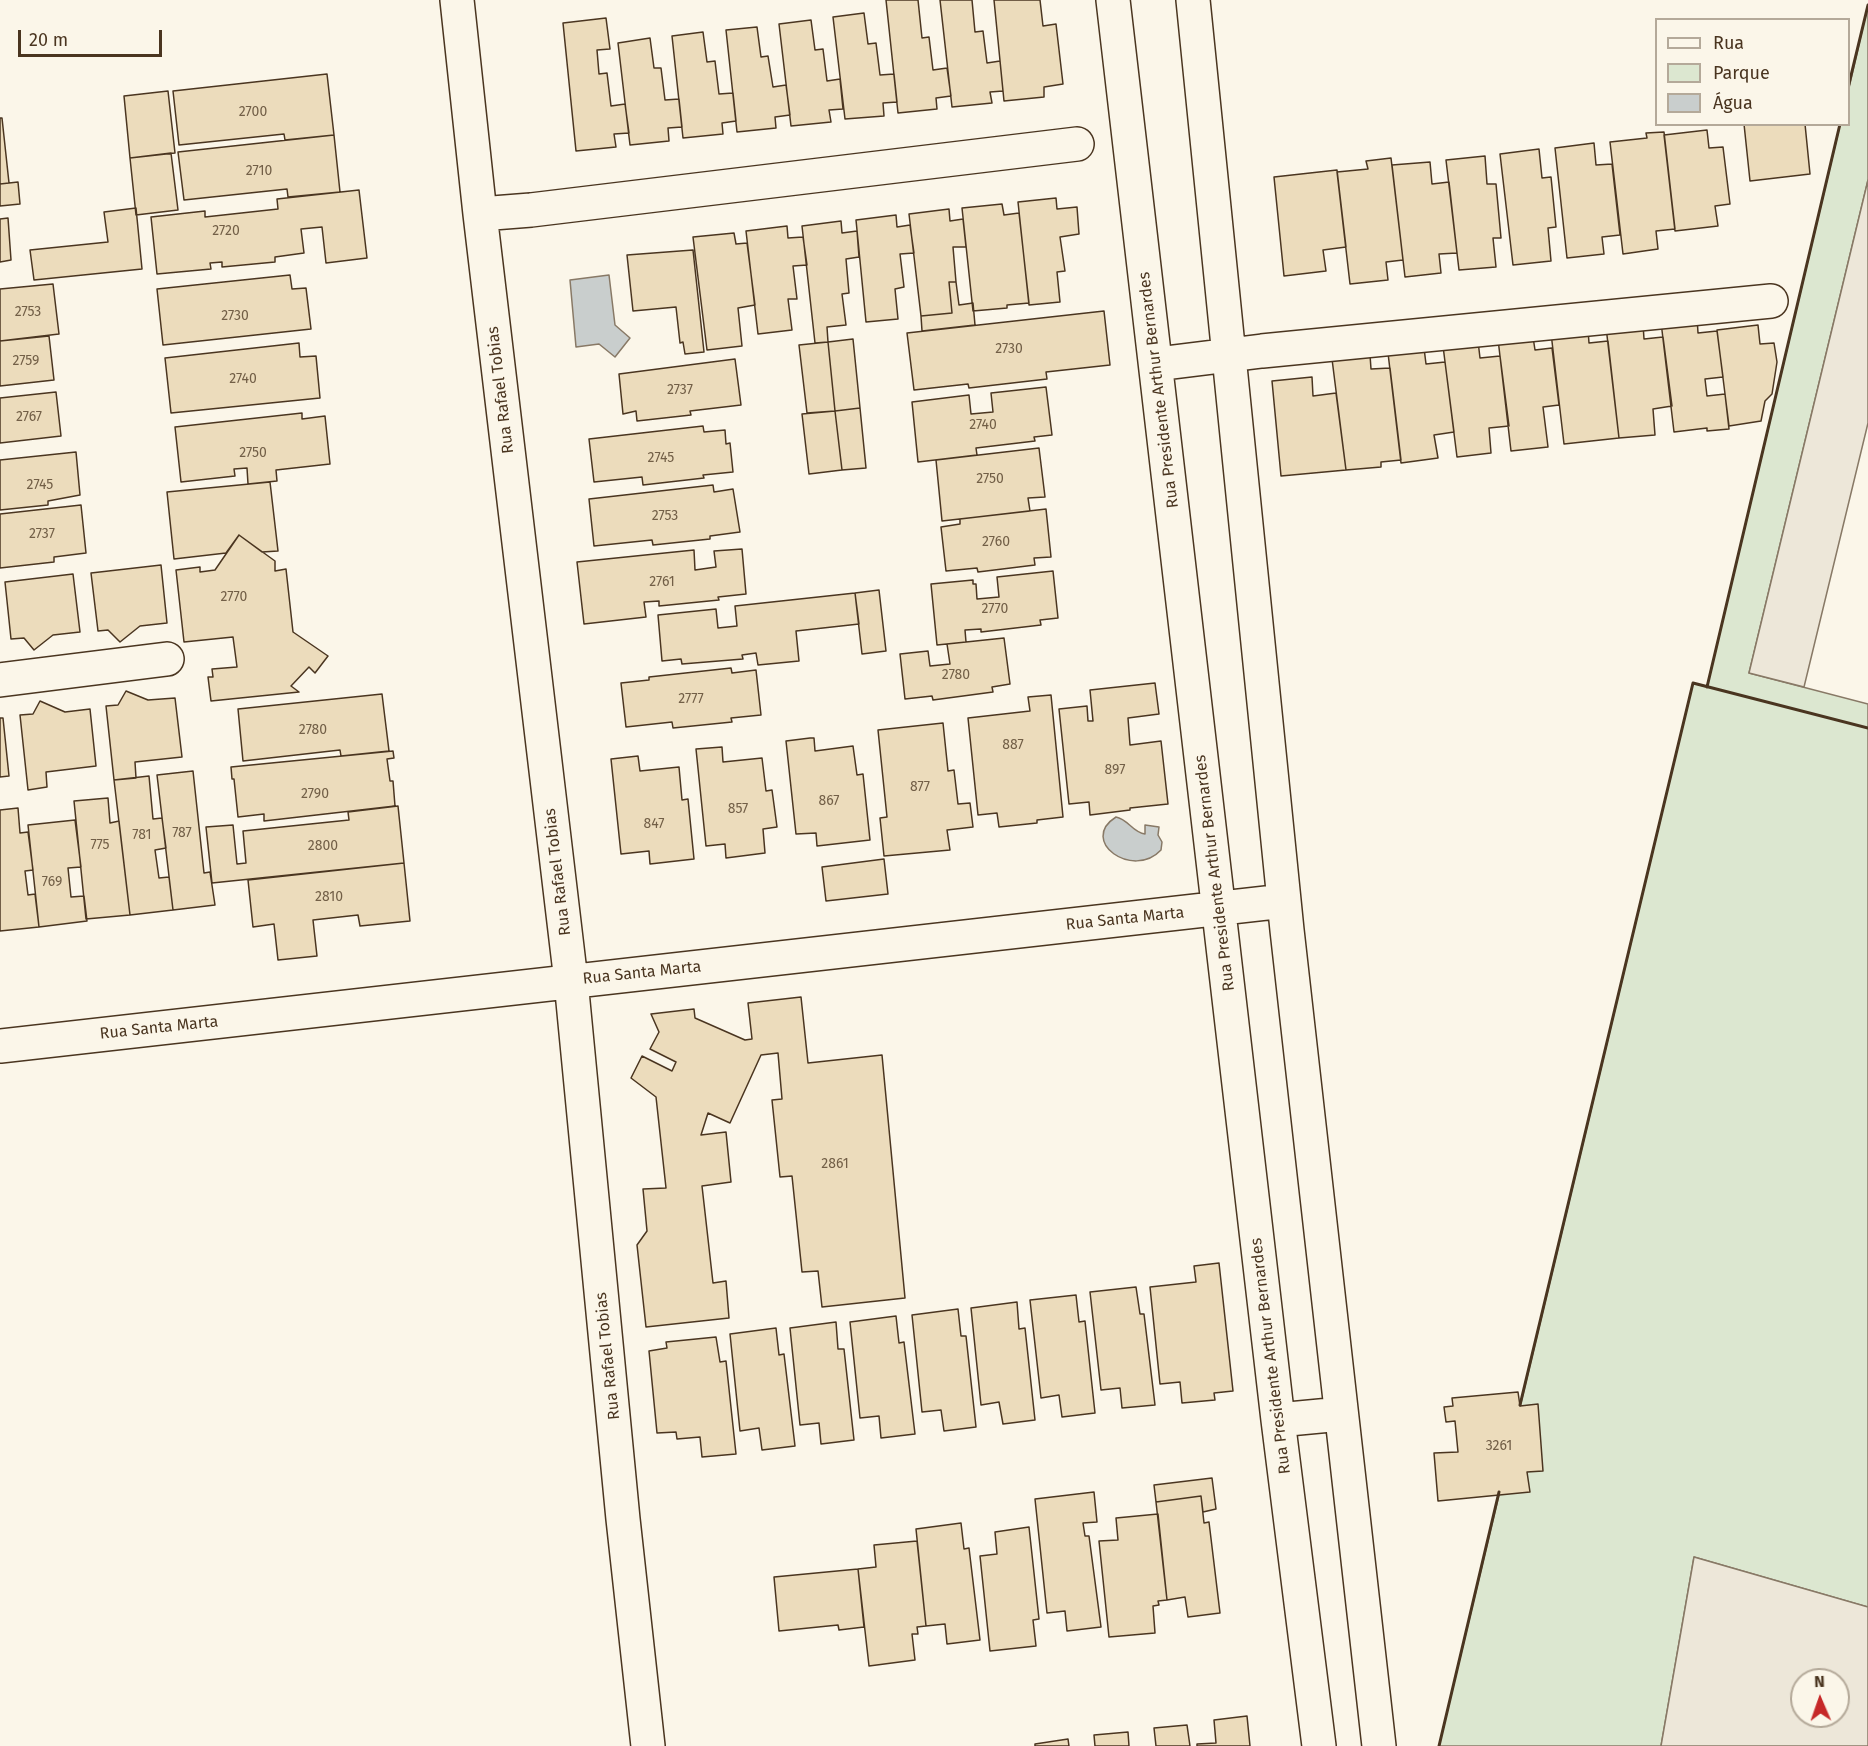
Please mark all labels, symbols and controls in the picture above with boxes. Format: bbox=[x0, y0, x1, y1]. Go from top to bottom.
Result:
scale bar bbox=[21, 18, 165, 56]
legend bbox=[1655, 18, 1850, 126]
text: 20 m bbox=[29, 29, 68, 51]
text: Rua bbox=[1713, 32, 1744, 54]
text: Parque bbox=[1713, 62, 1770, 84]
text: Água bbox=[1713, 92, 1753, 114]
house number: 2700 bbox=[239, 104, 267, 120]
house number: 2710 bbox=[246, 163, 272, 179]
house number: 2720 bbox=[212, 223, 240, 239]
street label: Rua Presidente Arthur Bernardes bbox=[1135, 271, 1183, 509]
house number: 2753 bbox=[15, 304, 41, 320]
house number: 2730 bbox=[221, 308, 249, 324]
street label: Rua Rafael Tobias bbox=[484, 325, 518, 455]
house number: 2730 bbox=[995, 341, 1023, 357]
house number: 2759 bbox=[13, 353, 39, 369]
house number: 2740 bbox=[229, 371, 257, 387]
house number: 2737 bbox=[667, 382, 693, 398]
house number: 2767 bbox=[16, 409, 42, 425]
house number: 2740 bbox=[969, 417, 997, 433]
house number: 2750 bbox=[239, 445, 267, 461]
house number: 2745 bbox=[648, 450, 674, 466]
house number: 2750 bbox=[976, 471, 1004, 487]
house number: 2745 bbox=[27, 477, 53, 493]
house number: 2753 bbox=[652, 508, 678, 524]
house number: 2737 bbox=[29, 526, 55, 542]
house number: 2760 bbox=[982, 534, 1010, 550]
house number: 2761 bbox=[649, 574, 675, 590]
house number: 2770 bbox=[221, 589, 247, 605]
house number: 2770 bbox=[982, 601, 1008, 617]
house number: 2780 bbox=[942, 667, 970, 683]
house number: 2777 bbox=[678, 691, 704, 707]
house number: 2780 bbox=[299, 722, 327, 738]
house number: 887 bbox=[1002, 737, 1024, 753]
street label: Rua Presidente Arthur Bernardes bbox=[1191, 754, 1239, 992]
house number: 897 bbox=[1105, 762, 1125, 778]
house number: 877 bbox=[910, 779, 930, 795]
house number: 2790 bbox=[301, 786, 329, 802]
house number: 867 bbox=[818, 793, 840, 809]
house number: 857 bbox=[728, 801, 748, 817]
street label: Rua Rafael Tobias bbox=[541, 807, 575, 937]
house number: 847 bbox=[643, 816, 665, 832]
house number: 787 bbox=[172, 825, 192, 841]
house number: 781 bbox=[132, 827, 152, 843]
house number: 775 bbox=[90, 837, 110, 853]
house number: 2800 bbox=[308, 838, 338, 854]
house number: 769 bbox=[42, 874, 62, 890]
house number: 2810 bbox=[315, 889, 343, 905]
street label: Rua Santa Marta bbox=[1065, 903, 1185, 935]
street label: Rua Santa Marta bbox=[582, 957, 702, 989]
street label: Rua Santa Marta bbox=[99, 1012, 219, 1044]
house number: 2861 bbox=[821, 1156, 849, 1172]
street label: Rua Presidente Arthur Bernardes bbox=[1247, 1237, 1295, 1475]
street label: Rua Rafael Tobias bbox=[592, 1291, 624, 1421]
house number: 3261 bbox=[1486, 1438, 1512, 1454]
north arrow bbox=[1790, 1668, 1850, 1728]
text: N bbox=[1814, 1672, 1825, 1691]

